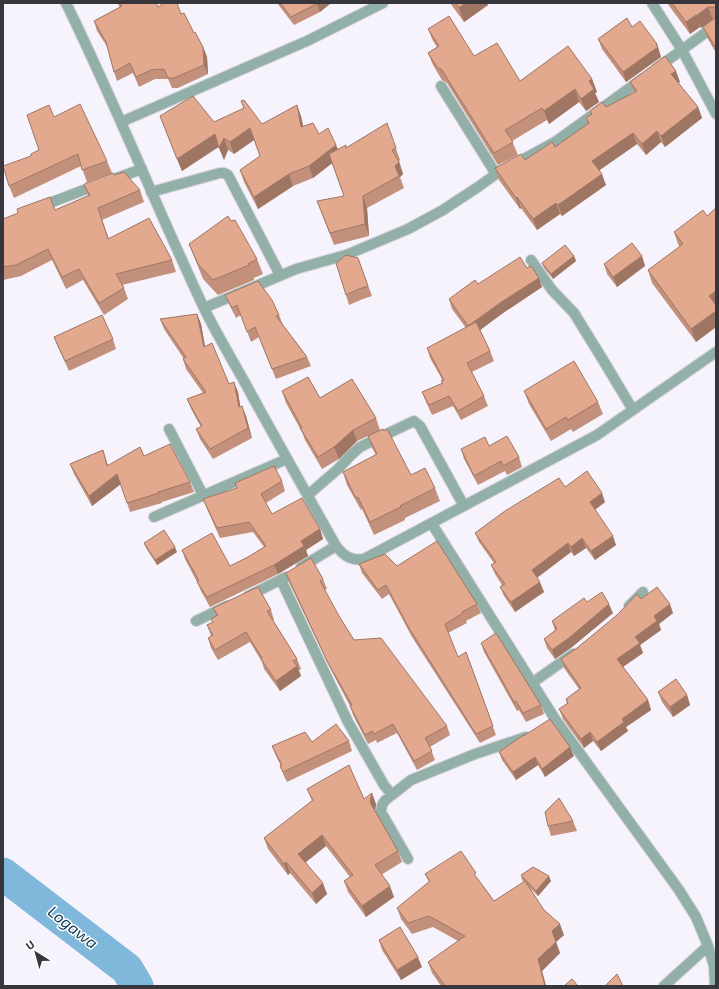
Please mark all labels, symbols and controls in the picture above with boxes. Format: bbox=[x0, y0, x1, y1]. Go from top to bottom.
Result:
water label: Logawa bbox=[45, 901, 102, 952]
north arrow bbox=[16, 933, 56, 973]
text: U bbox=[23, 937, 37, 952]

